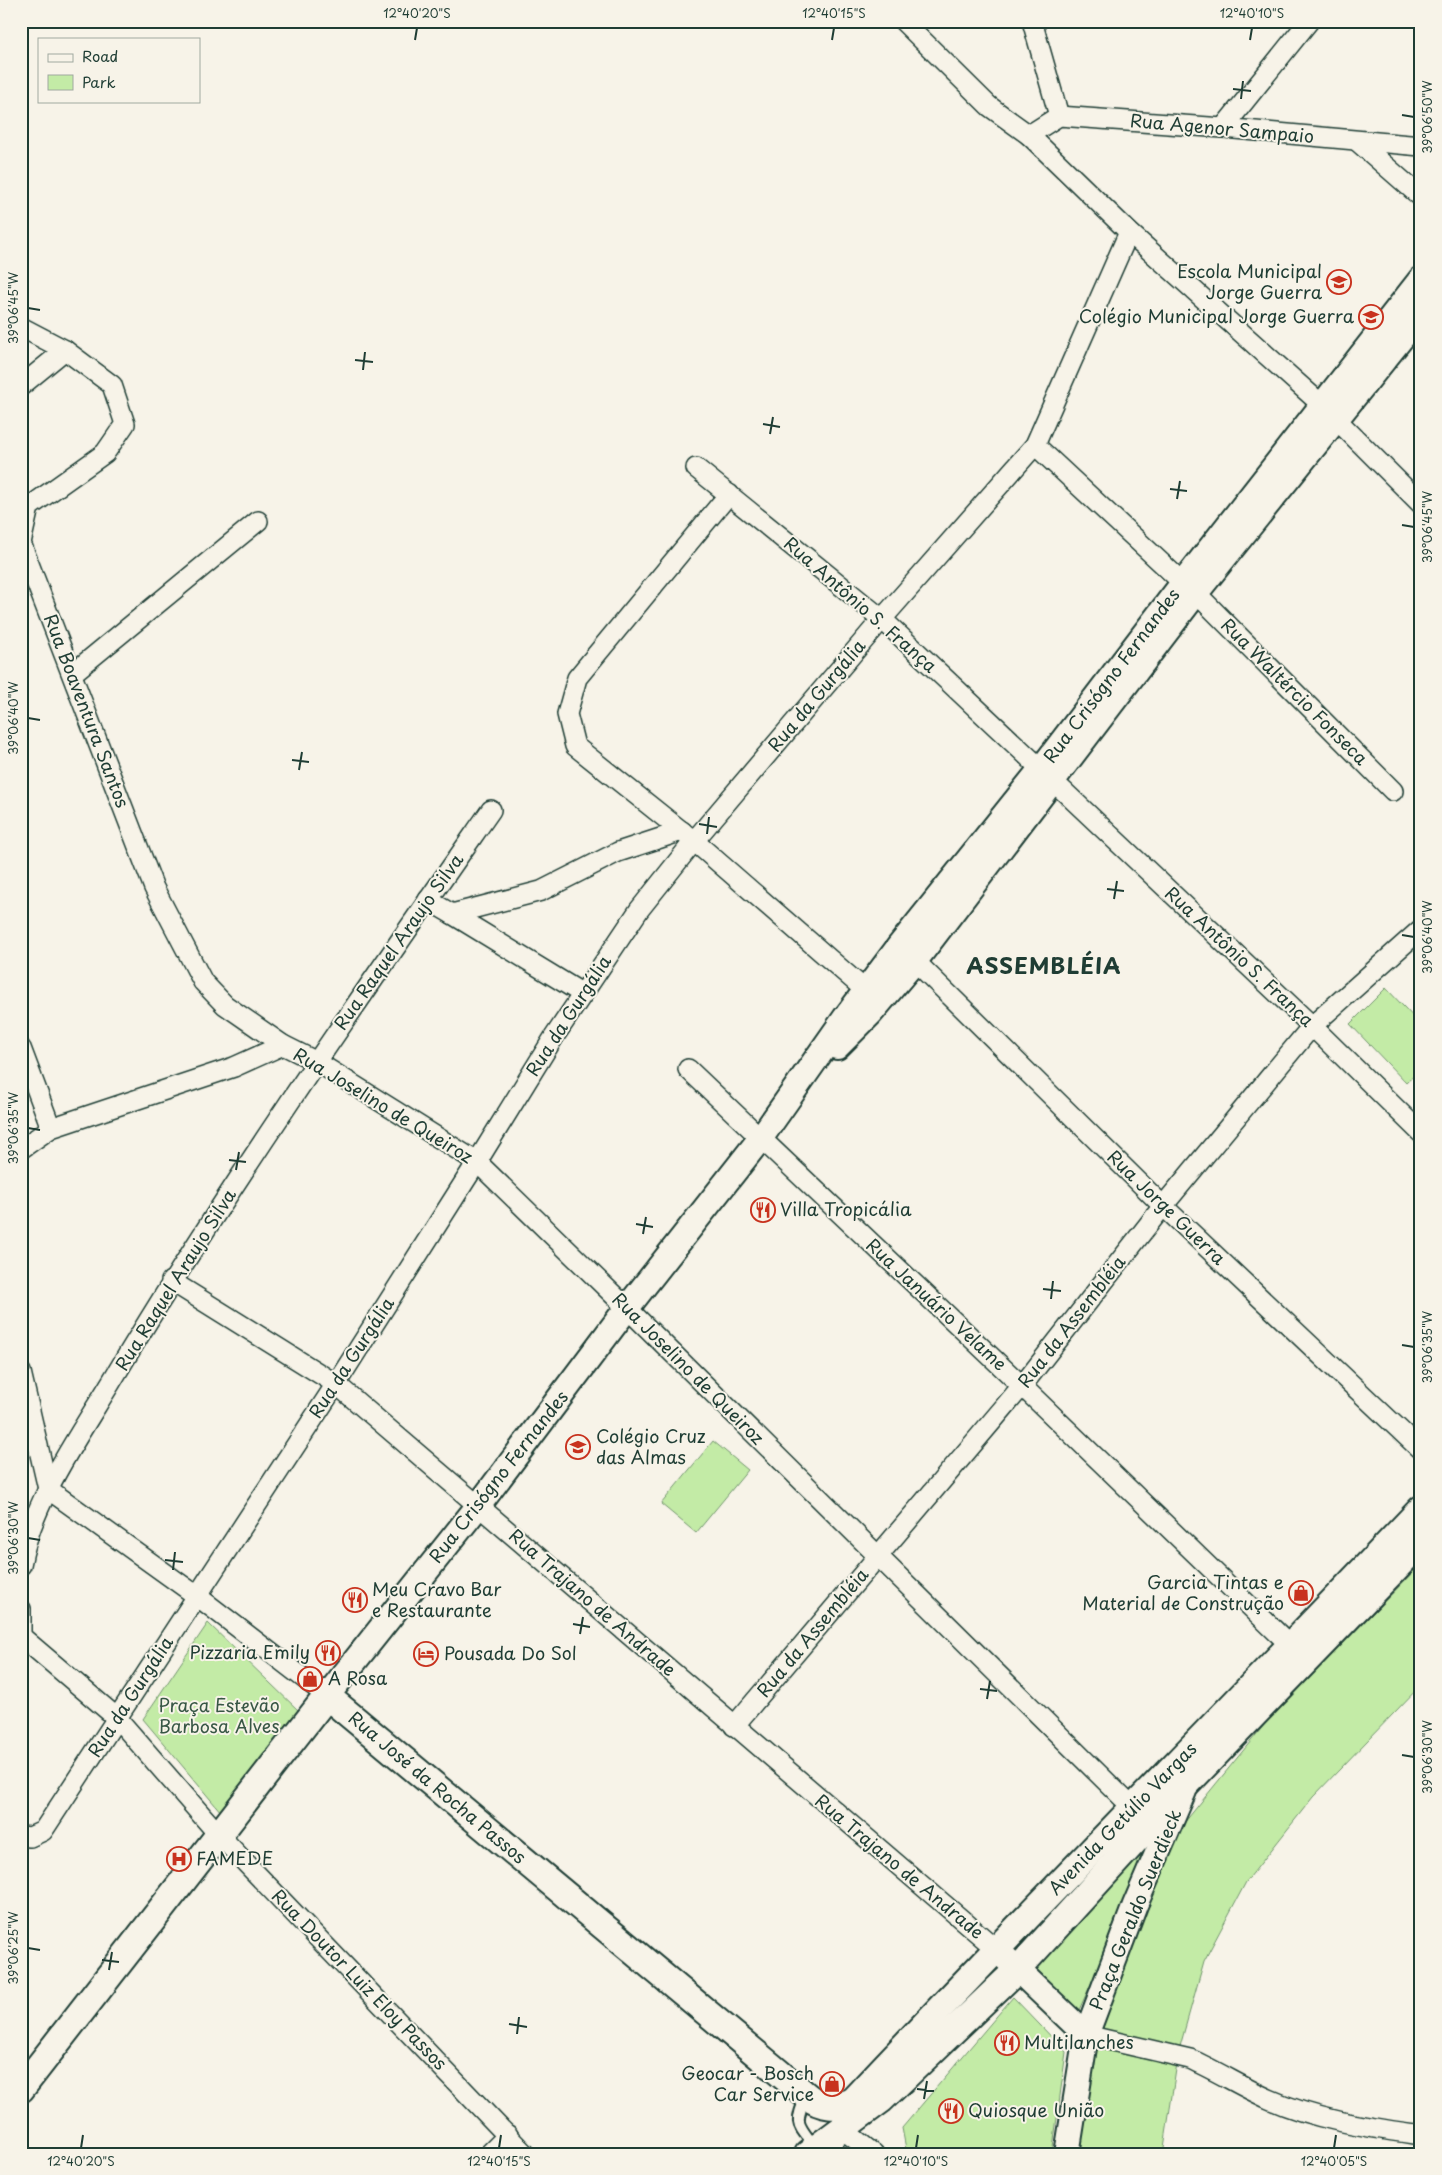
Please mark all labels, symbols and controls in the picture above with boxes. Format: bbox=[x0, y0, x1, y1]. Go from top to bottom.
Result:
text: 12°40'20"S bbox=[383, 4, 451, 22]
text: 12°40'15"S bbox=[802, 4, 866, 22]
text: 12°40'10"S bbox=[1220, 4, 1284, 22]
legend bbox=[38, 38, 200, 102]
text: Road bbox=[82, 44, 118, 67]
text: Park bbox=[82, 70, 116, 93]
text: 39°06'50"W bbox=[1418, 80, 1436, 154]
street label: Rua Agenor Sampaio bbox=[1129, 106, 1315, 149]
place label: Escola Municipal Jorge Guerra bbox=[1177, 257, 1323, 305]
school or university icon: Escola Municipal Jorge Guerra bbox=[1326, 269, 1352, 295]
text: 39°06'45"W bbox=[4, 271, 22, 344]
place label: Colégio Municipal Jorge Guerra bbox=[1079, 302, 1355, 329]
school or university icon: Colégio Municipal Jorge Guerra bbox=[1358, 304, 1384, 330]
text: 39°06'45"W bbox=[1418, 490, 1436, 563]
street label: Rua Antônio S. França bbox=[779, 530, 944, 678]
street label: Rua Crisógno Fernandes bbox=[1036, 582, 1186, 768]
street label: Rua Boaventura Santos bbox=[38, 610, 137, 811]
street label: Rua Waltércio Fonseca bbox=[1215, 611, 1375, 771]
street label: Rua da Gurgália bbox=[761, 633, 871, 757]
text: 39°06'40"W bbox=[4, 681, 22, 755]
street label: Rua Raquel Araujo Silva bbox=[327, 847, 469, 1035]
street label: Rua Antônio S. França bbox=[1159, 880, 1321, 1032]
text: 39°06'40"W bbox=[1418, 900, 1436, 974]
district label: ASSEMBLÉIA bbox=[967, 948, 1121, 981]
street label: Rua da Gurgália bbox=[518, 949, 617, 1081]
street label: Rua Joselino de Queiroz bbox=[289, 1040, 479, 1169]
text: 39°06'35"W bbox=[4, 1091, 22, 1164]
street label: Rua Jorge Guerra bbox=[1102, 1143, 1233, 1271]
street label: Rua Raquel Araujo Silva bbox=[108, 1183, 242, 1375]
place label: Villa Tropicália bbox=[780, 1195, 912, 1222]
restaurant icon: Villa Tropicália bbox=[750, 1197, 776, 1223]
street label: Rua Januário Velame bbox=[861, 1231, 1013, 1377]
street label: Rua da Assembléia bbox=[1010, 1249, 1131, 1393]
street label: Rua Joselino de Queiroz bbox=[607, 1286, 771, 1450]
street label: Rua da Gurgália bbox=[301, 1291, 400, 1423]
text: 39°06'35"W bbox=[1418, 1310, 1436, 1383]
street label: Rua Crisógno Fernandes bbox=[422, 1384, 574, 1568]
place label: Colégio Cruz das Almas bbox=[596, 1422, 706, 1470]
school or university icon: Colégio Cruz das Almas bbox=[565, 1434, 591, 1460]
text: 39°06'30"W bbox=[4, 1501, 22, 1575]
street label: Rua Trajano de Andrade bbox=[504, 1522, 682, 1682]
street label: Rua da Assembléia bbox=[750, 1561, 874, 1703]
place label: Garcia Tintas e Material de Construção bbox=[1082, 1568, 1284, 1616]
place label: Meu Cravo Bar e Restaurante bbox=[372, 1575, 502, 1623]
shop icon: Garcia Tintas e Material de Construção bbox=[1288, 1580, 1314, 1606]
restaurant icon: Meu Cravo Bar e Restaurante bbox=[342, 1587, 368, 1613]
street label: Rua da Gurgália bbox=[80, 1630, 179, 1762]
place label: Pizzaria Emily bbox=[190, 1638, 310, 1665]
place label: Pousada Do Sol bbox=[444, 1639, 577, 1666]
restaurant icon: Pizzaria Emily bbox=[315, 1640, 341, 1666]
hotel icon: Pousada Do Sol bbox=[413, 1641, 439, 1667]
place label: A Rosa bbox=[328, 1664, 388, 1691]
shop icon: A Rosa bbox=[297, 1666, 323, 1692]
park label: Praça Estevão Barbosa Alves bbox=[158, 1691, 280, 1739]
street label: Rua José da Rocha Passos bbox=[343, 1704, 533, 1869]
text: 39°06'30"W bbox=[1418, 1720, 1436, 1794]
street label: Avenida Getúlio Vargas bbox=[1042, 1735, 1202, 1901]
street label: Rua Trajano de Andrade bbox=[810, 1787, 990, 1945]
street label: Praça Geraldo Suerdieck bbox=[1082, 1805, 1187, 2014]
place label: FAMEDE bbox=[196, 1844, 273, 1871]
hospital icon: FAMEDE bbox=[166, 1846, 192, 1872]
street label: Rua Doutor Luiz Eloy Passos bbox=[266, 1882, 454, 2075]
text: 39°06'25"W bbox=[4, 1911, 22, 1984]
place label: Multilanches bbox=[1024, 2028, 1134, 2055]
restaurant icon: Multilanches bbox=[994, 2030, 1020, 2056]
place label: Geocar - Bosch Car Service bbox=[681, 2059, 814, 2107]
shop icon: Geocar - Bosch Car Service bbox=[819, 2071, 845, 2097]
place label: Quiosque União bbox=[968, 2096, 1104, 2123]
restaurant icon: Quiosque União bbox=[938, 2098, 964, 2124]
text: 12°40'20"S bbox=[47, 2152, 115, 2170]
text: 12°40'15"S bbox=[467, 2152, 531, 2170]
text: 12°40'10"S bbox=[884, 2152, 948, 2170]
text: 12°40'05"S bbox=[1301, 2152, 1367, 2170]

